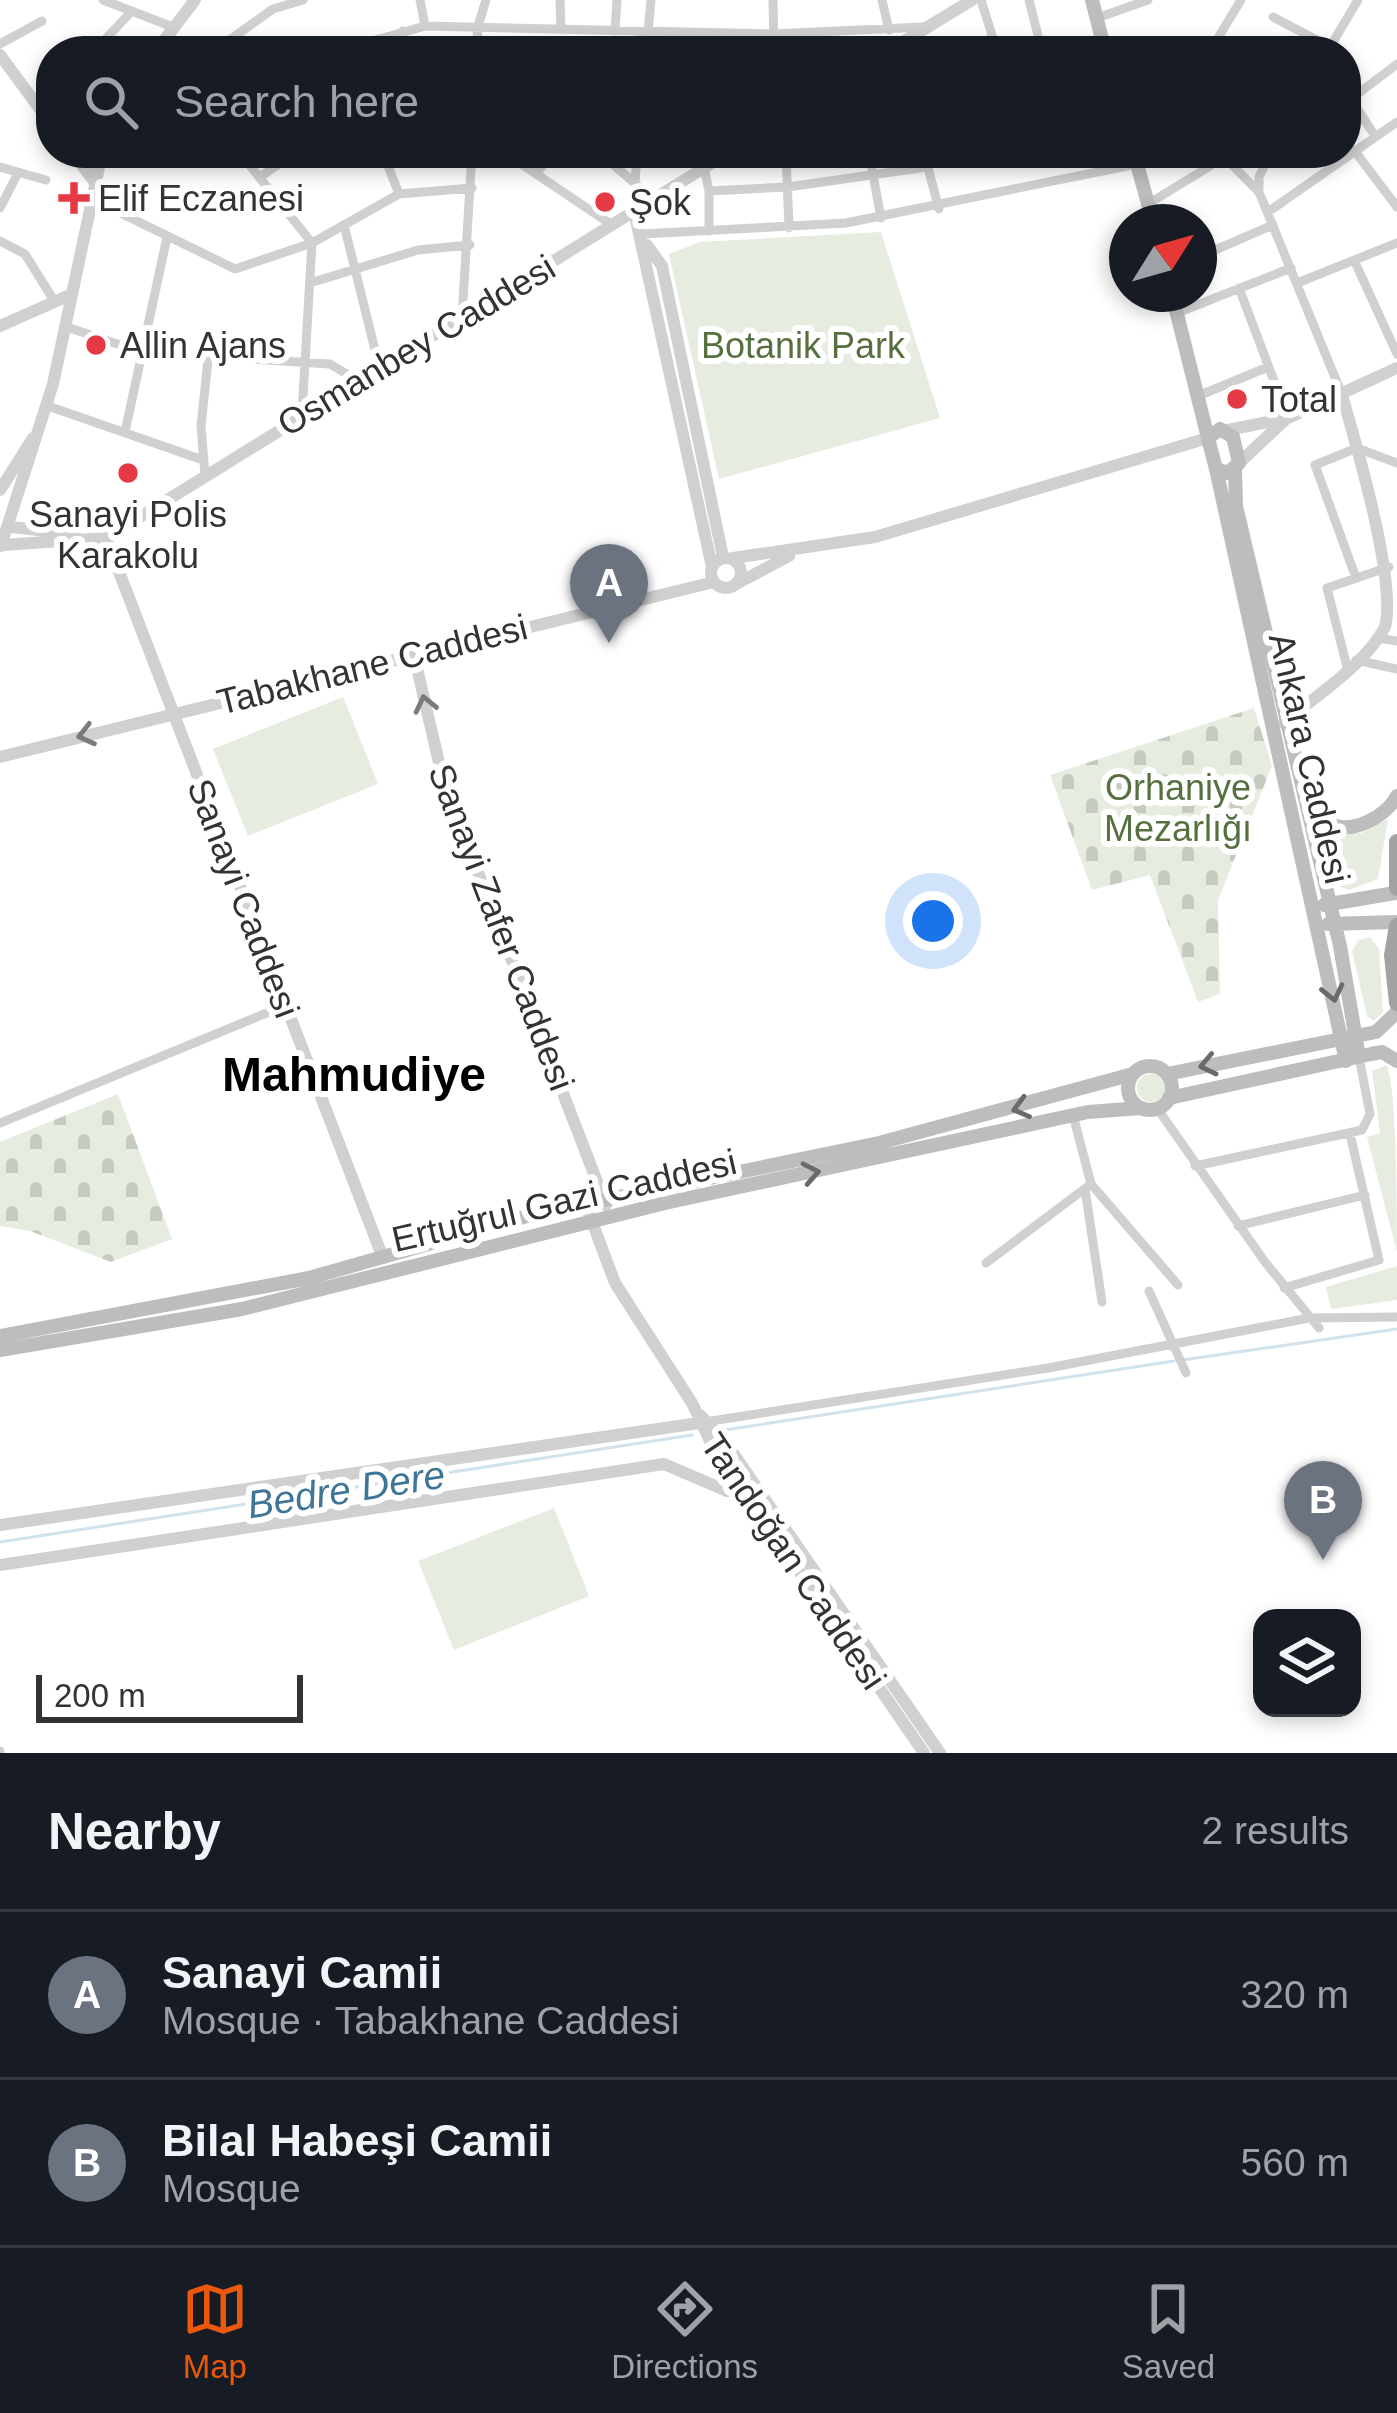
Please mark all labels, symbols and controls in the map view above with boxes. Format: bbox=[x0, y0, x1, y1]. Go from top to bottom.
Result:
search box bbox=[36, 36, 1361, 168]
icon: search bbox=[78, 69, 144, 135]
text: Search here bbox=[174, 76, 419, 127]
place label: Elif Eczanesi bbox=[98, 178, 304, 219]
place label: Şok bbox=[629, 182, 692, 223]
marker: Elif Eczanesi bbox=[61, 185, 87, 211]
marker: Şok bbox=[592, 189, 618, 215]
north arrow bbox=[1109, 204, 1217, 312]
street label: Osmanbey Caddesi bbox=[270, 246, 562, 444]
place label: Allin Ajans bbox=[120, 325, 286, 366]
park label: Botanik Park bbox=[701, 325, 906, 366]
marker: Allin Ajans bbox=[83, 332, 109, 358]
place label: Total bbox=[1261, 379, 1337, 420]
marker: Total bbox=[1224, 386, 1250, 412]
marker: Sanayi Polis Karakolu bbox=[115, 460, 141, 486]
place label: Sanayi Polis Karakolu bbox=[29, 494, 227, 576]
pin: A bbox=[570, 544, 648, 643]
street label: Tabakhane Caddesi bbox=[213, 606, 531, 723]
street label: Ankara Caddesi bbox=[1261, 629, 1358, 888]
one-way arrow bbox=[413, 694, 438, 714]
one-way arrow bbox=[76, 721, 96, 746]
street label: Sanayi Zafer Caddesi bbox=[420, 758, 583, 1096]
park label: Orhaniye Mezarlığı bbox=[1104, 767, 1252, 849]
street label: Sanayi Caddesi bbox=[179, 773, 308, 1023]
your location bbox=[903, 891, 963, 951]
one-way arrow bbox=[1319, 983, 1344, 1003]
district label: Mahmudiye bbox=[222, 1048, 486, 1101]
one-way arrow bbox=[1198, 1051, 1218, 1077]
one-way arrow bbox=[1011, 1093, 1031, 1118]
street label: Ertuğrul Gazi Caddesi bbox=[388, 1141, 740, 1260]
one-way arrow bbox=[801, 1162, 821, 1187]
street label: Tandoğan Caddesi bbox=[693, 1425, 895, 1697]
water label: Bedre Dere bbox=[244, 1453, 448, 1526]
pin: B bbox=[1284, 1461, 1362, 1560]
map controls bbox=[1253, 1609, 1361, 1717]
button: layers bbox=[1253, 1609, 1361, 1717]
scale bar bbox=[36, 1669, 303, 1722]
text: 200 m bbox=[54, 1677, 146, 1714]
text: Nearby bbox=[48, 1803, 221, 1860]
text: 2 results bbox=[1202, 1809, 1349, 1852]
text: Sanayi Camii bbox=[162, 1947, 442, 1998]
text: A bbox=[73, 1973, 101, 2016]
text: 320 m bbox=[1241, 1973, 1349, 2016]
text: Mosque · Tabakhane Caddesi bbox=[162, 1999, 679, 2042]
text: Bilal Habeşi Camii bbox=[162, 2115, 552, 2166]
text: B bbox=[73, 2141, 101, 2184]
text: 560 m bbox=[1241, 2141, 1349, 2184]
text: Mosque bbox=[162, 2167, 301, 2210]
tab: Map bbox=[182, 2276, 248, 2386]
tab: Directions bbox=[611, 2276, 758, 2386]
tab: Saved bbox=[1122, 2276, 1215, 2386]

